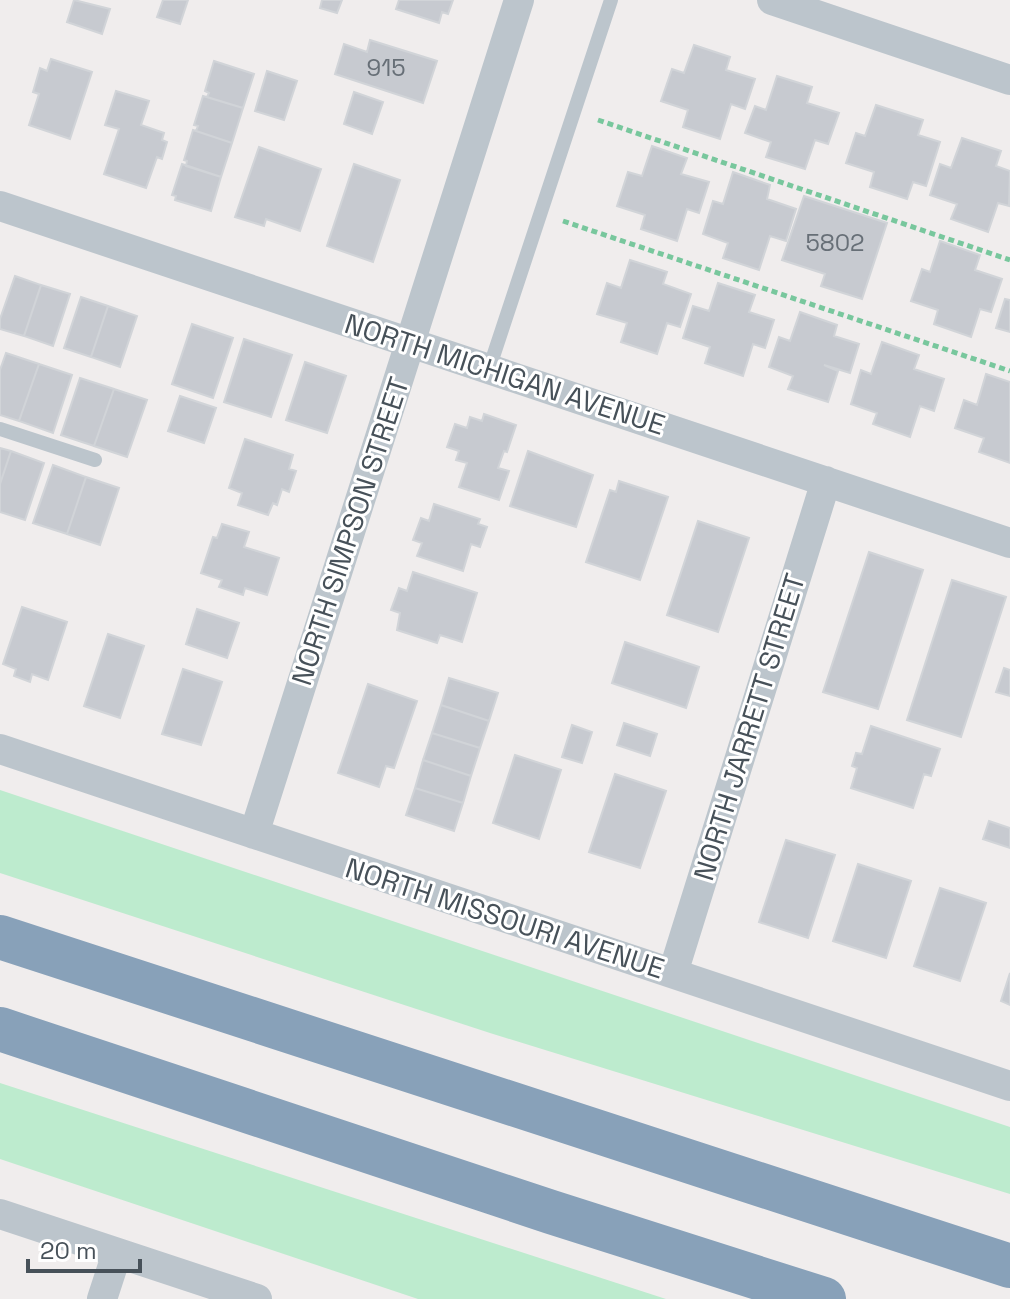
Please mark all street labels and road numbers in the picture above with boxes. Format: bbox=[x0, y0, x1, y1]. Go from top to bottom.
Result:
street label: NORTH MICHIGAN AVENUE bbox=[340, 305, 670, 443]
street label: NORTH SIMPSON STREET bbox=[283, 372, 417, 690]
street label: NORTH JARRETT STREET bbox=[685, 569, 813, 885]
street label: NORTH MISSOURI AVENUE bbox=[341, 849, 669, 987]

